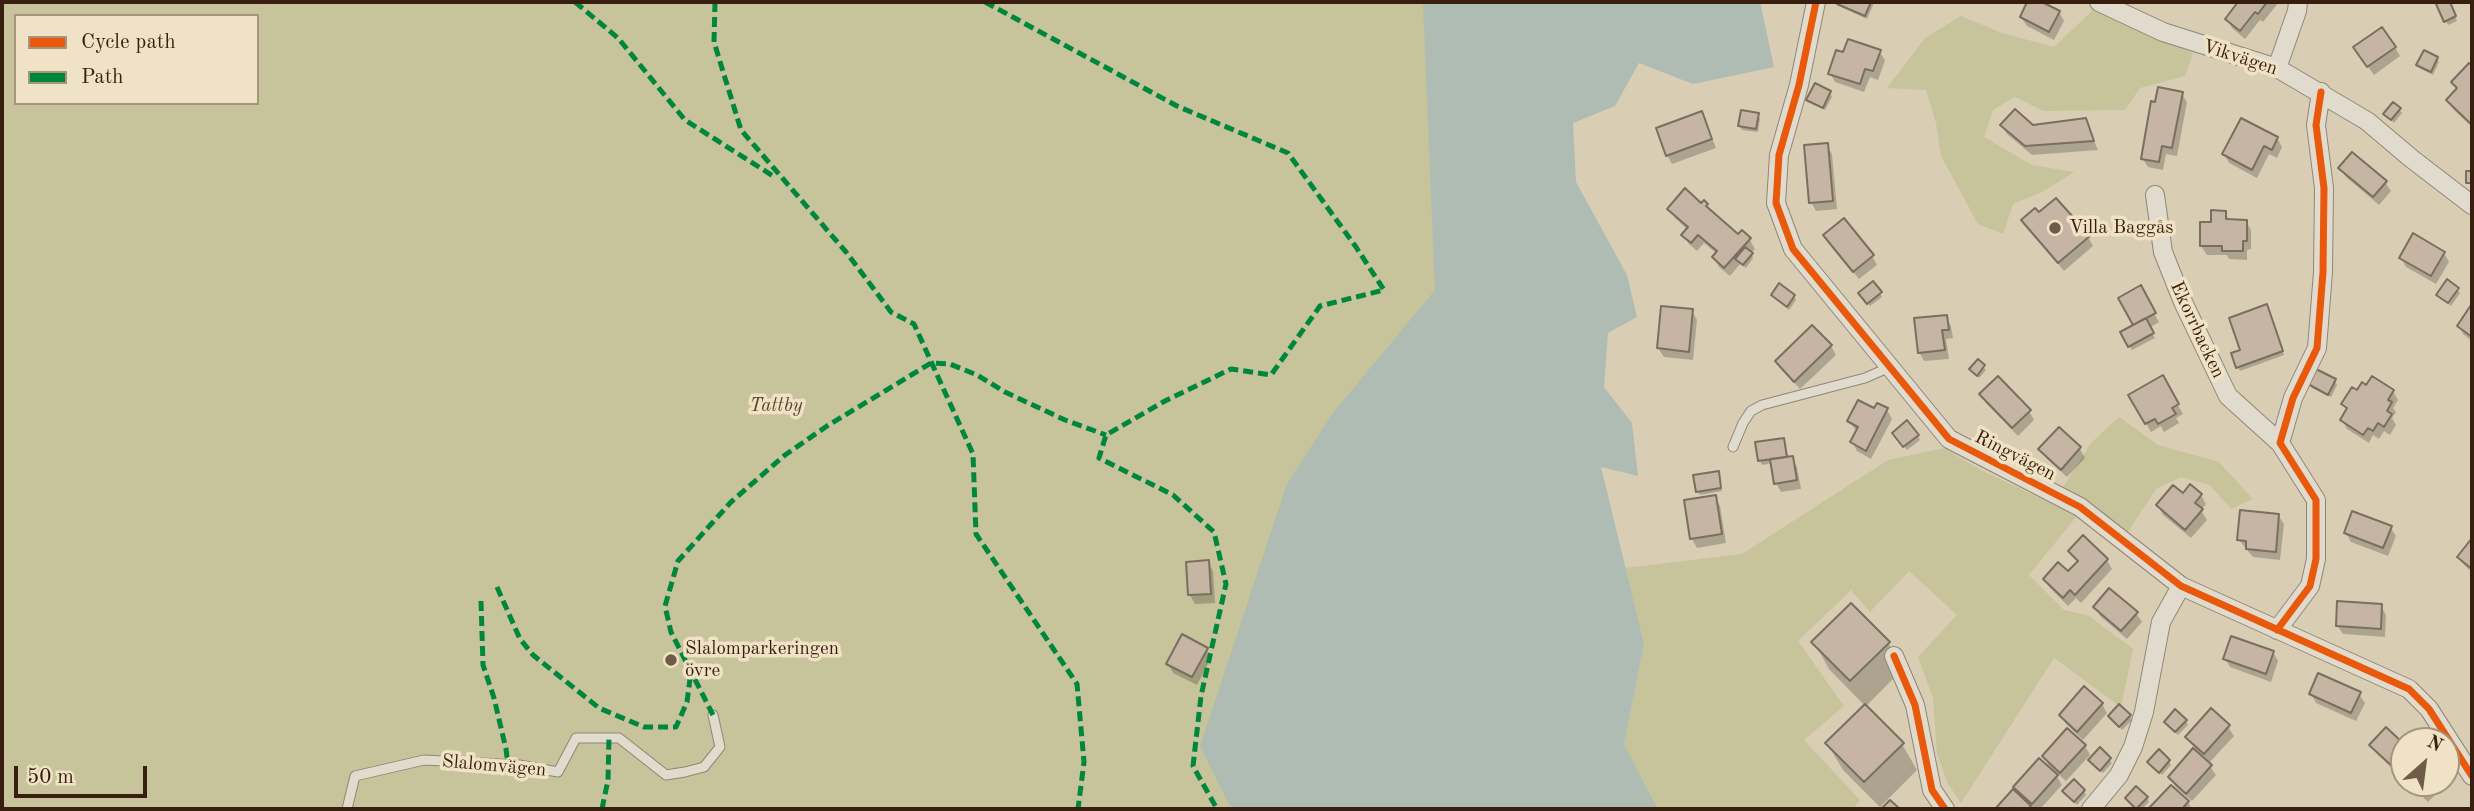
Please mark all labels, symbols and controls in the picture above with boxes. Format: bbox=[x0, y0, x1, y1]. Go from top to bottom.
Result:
legend bbox=[14, 14, 259, 105]
text: Cycle path bbox=[81, 32, 176, 53]
street label: Vikvägen bbox=[2200, 35, 2280, 81]
text: Path bbox=[81, 67, 124, 88]
place label: Villa Baggås bbox=[2069, 217, 2174, 239]
marker: Villa Baggås bbox=[2047, 220, 2063, 236]
street label: Ekorrbacken bbox=[2165, 278, 2229, 382]
park label: Tattby bbox=[749, 395, 803, 417]
street label: Ringvägen bbox=[1971, 426, 2059, 486]
place label: Slalomparkeringen övre bbox=[685, 638, 839, 682]
marker: Slalomparkeringen övre bbox=[663, 652, 679, 668]
north arrow bbox=[2390, 727, 2460, 797]
text: N bbox=[2423, 733, 2445, 757]
street label: Slalomvägen bbox=[441, 750, 547, 782]
scale bar bbox=[18, 752, 150, 796]
text: 50 m bbox=[27, 767, 74, 788]

